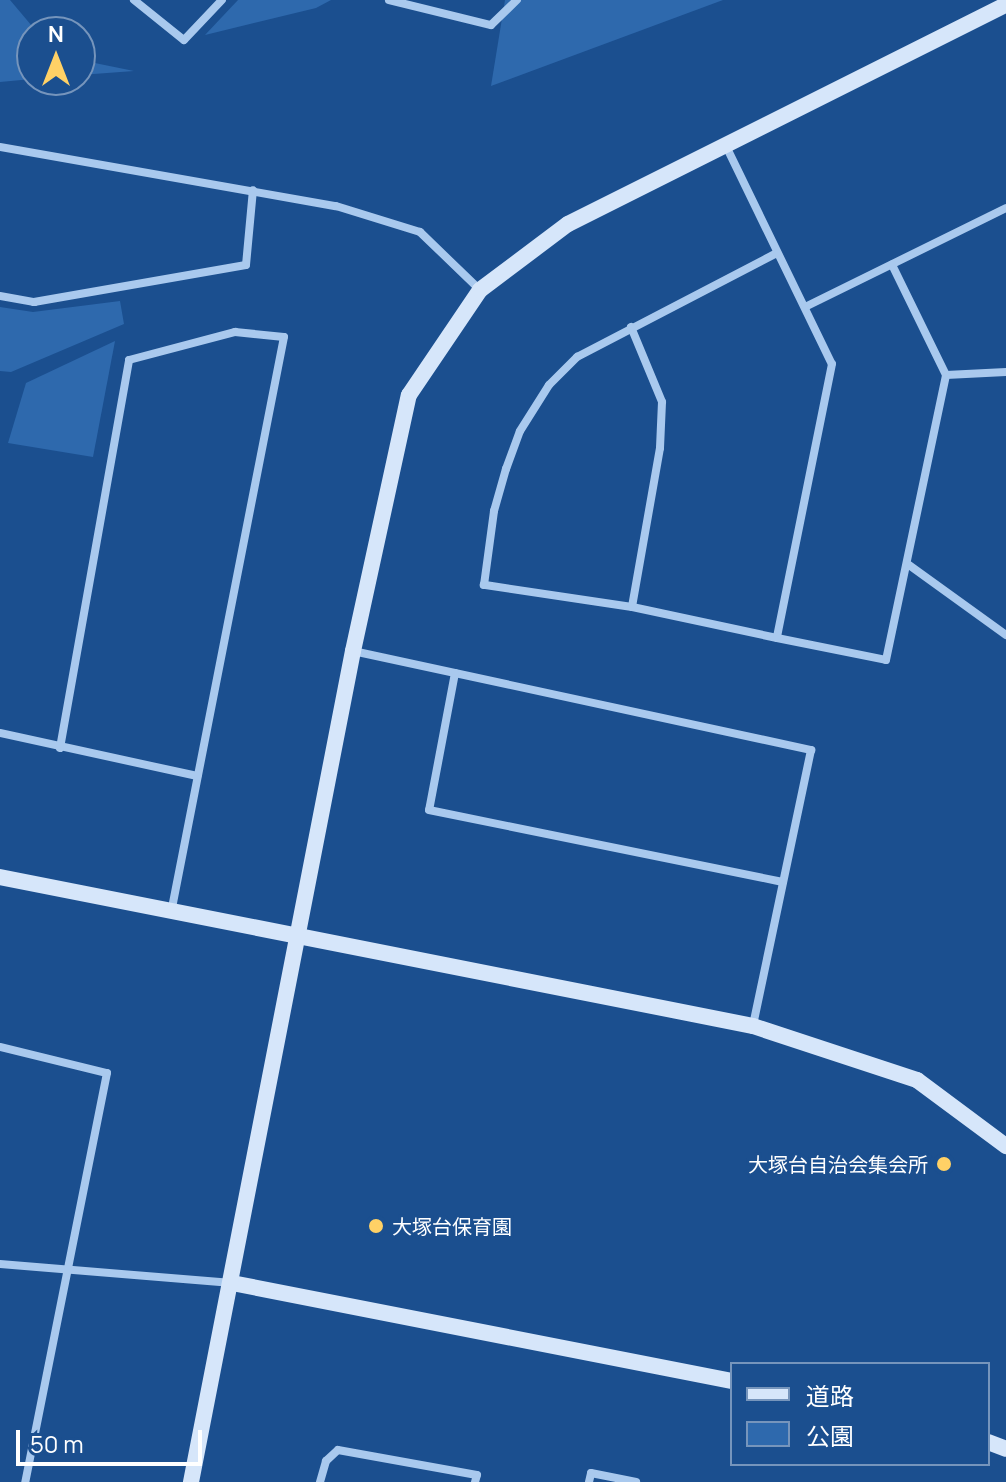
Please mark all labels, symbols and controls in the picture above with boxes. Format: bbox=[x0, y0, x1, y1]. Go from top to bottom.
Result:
north arrow bbox=[16, 16, 96, 96]
text: N bbox=[48, 19, 64, 49]
place label: 大塚台自治会集会所 bbox=[748, 1152, 928, 1176]
marker: 大塚台自治会集会所 bbox=[935, 1155, 953, 1173]
place label: 大塚台保育園 bbox=[392, 1214, 512, 1238]
marker: 大塚台保育園 bbox=[367, 1217, 385, 1235]
legend bbox=[730, 1362, 990, 1466]
text: 道路 bbox=[806, 1379, 854, 1412]
scale bar bbox=[20, 1414, 206, 1464]
text: 公園 bbox=[806, 1419, 854, 1452]
text: 50 m bbox=[30, 1427, 84, 1460]

